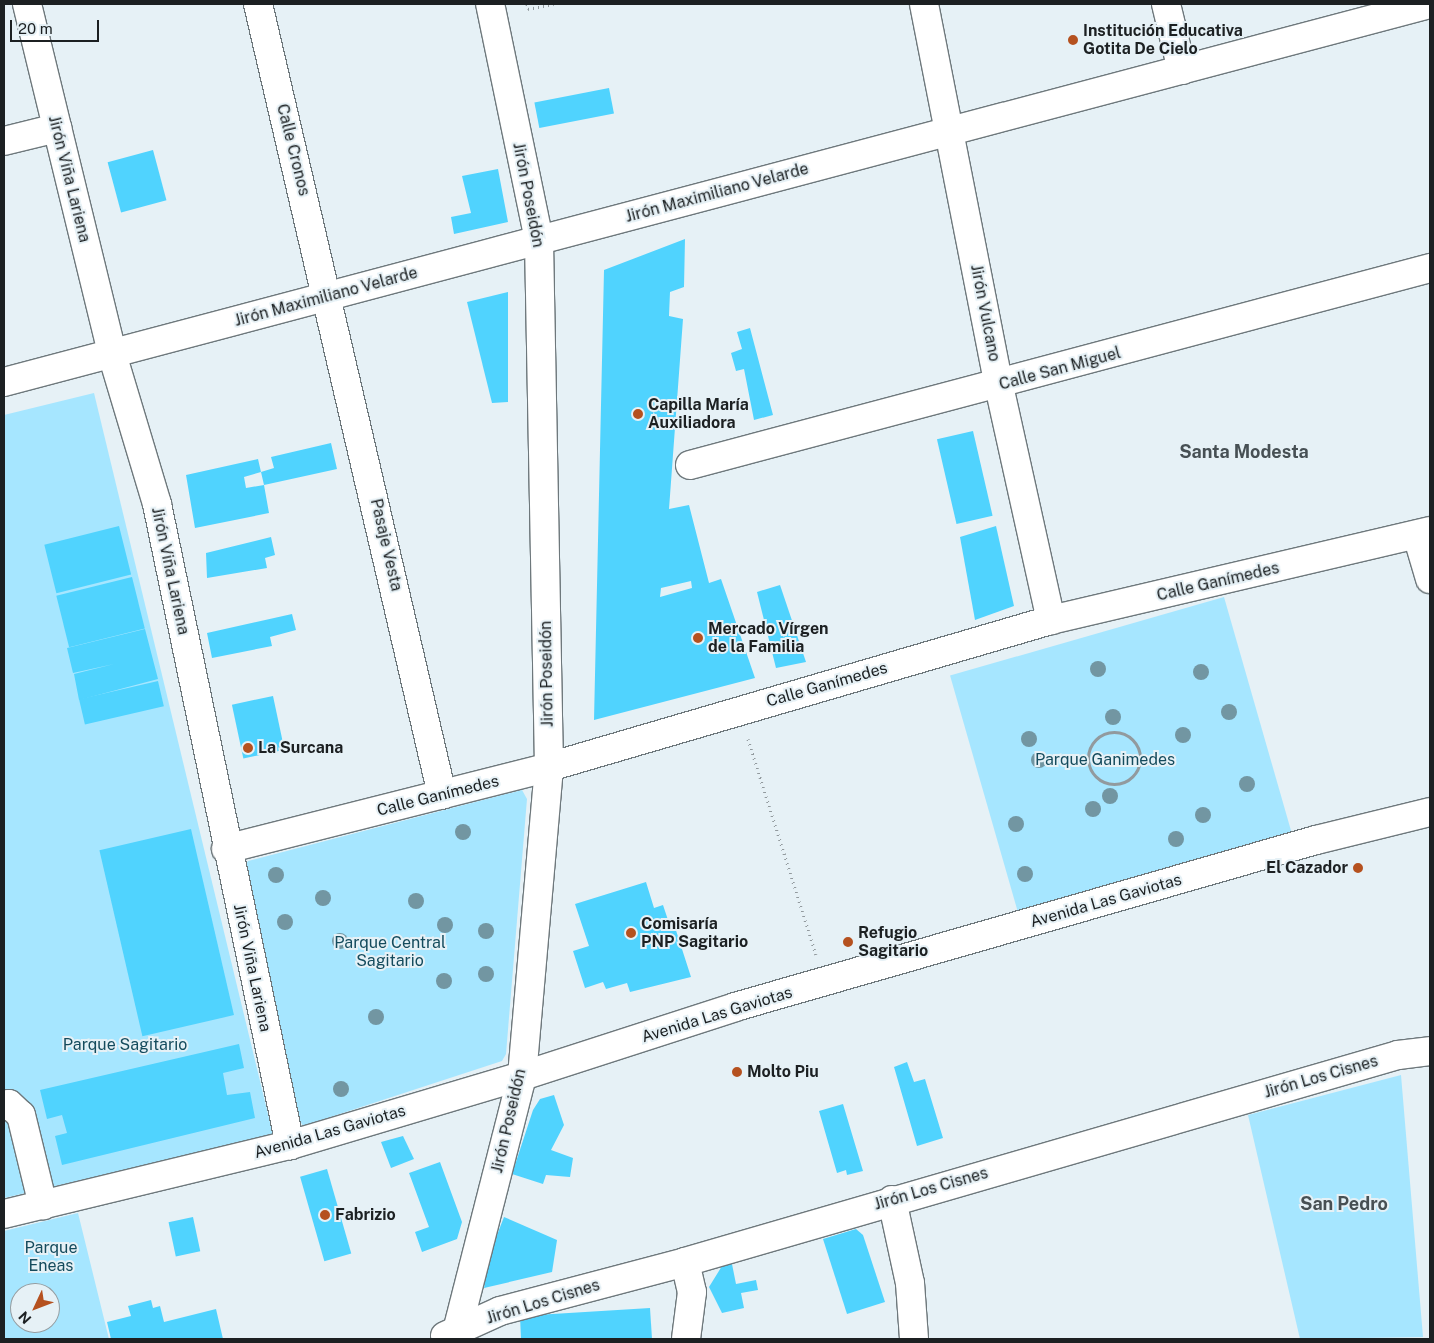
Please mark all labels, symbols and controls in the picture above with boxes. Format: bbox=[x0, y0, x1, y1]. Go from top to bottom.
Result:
scale bar bbox=[12, 10, 101, 42]
text: 20 m bbox=[18, 20, 53, 37]
place label: Institución Educativa Gotita De Cielo bbox=[1083, 21, 1243, 59]
marker: Institución Educativa Gotita De Cielo bbox=[1067, 34, 1079, 46]
street label: Calle Cronos bbox=[272, 102, 314, 198]
street label: Jirón Viña Lariena bbox=[44, 113, 94, 245]
street label: Jirón Poseidón bbox=[508, 141, 548, 249]
street label: Jirón Maximiliano Velarde bbox=[623, 159, 811, 227]
street label: Jirón Maximiliano Velarde bbox=[232, 263, 420, 331]
street label: Jirón Vulcano bbox=[966, 263, 1004, 363]
street label: Calle San Miguel bbox=[997, 343, 1123, 395]
place label: Capilla María Auxiliadora bbox=[648, 395, 749, 433]
marker: Capilla María Auxiliadora bbox=[632, 408, 644, 420]
district label: Santa Modesta bbox=[1179, 441, 1309, 463]
street label: Pasaje Vesta bbox=[366, 497, 406, 593]
street label: Jirón Viña Lariena bbox=[147, 505, 193, 637]
street label: Calle Ganímedes bbox=[1155, 559, 1281, 605]
place label: Mercado Vírgen de la Familia bbox=[708, 619, 829, 657]
street label: Jirón Poseidón bbox=[536, 621, 558, 727]
marker: Mercado Vírgen de la Familia bbox=[692, 632, 704, 644]
street label: Calle Ganímedes bbox=[764, 659, 890, 711]
place label: La Surcana bbox=[258, 738, 343, 758]
marker: La Surcana bbox=[242, 742, 254, 754]
park label: Parque Ganimedes bbox=[1035, 750, 1175, 770]
street label: Calle Ganímedes bbox=[375, 772, 501, 820]
place label: El Cazador bbox=[1266, 858, 1348, 878]
marker: El Cazador bbox=[1352, 862, 1364, 874]
street label: Avenida Las Gaviotas bbox=[1028, 870, 1184, 932]
street label: Jirón Viña Lariena bbox=[229, 902, 275, 1034]
place label: Comisaría PNP Sagitario bbox=[641, 914, 748, 952]
place label: Refugio Sagitario bbox=[858, 923, 928, 961]
marker: Comisaría PNP Sagitario bbox=[625, 927, 637, 939]
park label: Parque Central Sagitario bbox=[334, 933, 446, 971]
marker: Refugio Sagitario bbox=[842, 936, 854, 948]
street label: Avenida Las Gaviotas bbox=[639, 983, 795, 1047]
park label: Parque Sagitario bbox=[63, 1035, 187, 1055]
street label: Jirón Los Cisnes bbox=[1262, 1052, 1380, 1102]
place label: Molto Piu bbox=[747, 1062, 819, 1082]
marker: Molto Piu bbox=[731, 1066, 743, 1078]
street label: Jirón Poseidón bbox=[488, 1067, 530, 1175]
street label: Avenida Las Gaviotas bbox=[252, 1101, 408, 1163]
street label: Jirón Los Cisnes bbox=[872, 1164, 990, 1214]
district label: San Pedro bbox=[1300, 1193, 1388, 1215]
place label: Fabrizio bbox=[335, 1205, 396, 1225]
marker: Fabrizio bbox=[319, 1209, 331, 1221]
park label: Parque Eneas bbox=[25, 1238, 77, 1276]
street label: Jirón Los Cisnes bbox=[484, 1276, 602, 1328]
north arrow bbox=[10, 1283, 60, 1333]
text: N bbox=[15, 1308, 34, 1327]

